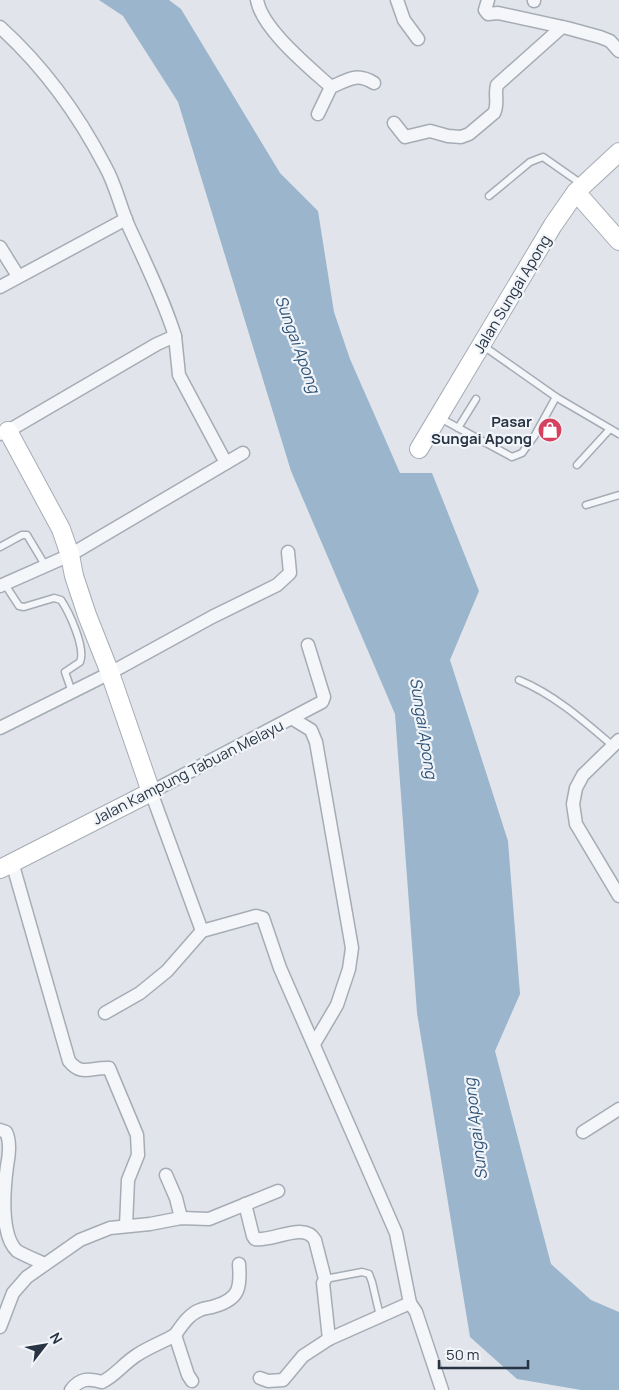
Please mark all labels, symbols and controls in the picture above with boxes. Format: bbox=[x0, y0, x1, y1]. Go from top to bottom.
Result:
street label: Jalan Sungai Apong bbox=[468, 231, 556, 357]
water label: Sungai Apong bbox=[270, 292, 326, 397]
place label: Pasar Sungai Apong bbox=[431, 411, 532, 449]
shop icon: Pasar Sungai Apong bbox=[537, 417, 563, 443]
water label: Sungai Apong bbox=[405, 676, 443, 782]
street label: Jalan Kampung Tabuan Melayu bbox=[89, 715, 287, 829]
water label: Sungai Apong bbox=[458, 1075, 492, 1181]
north arrow bbox=[20, 1320, 70, 1370]
text: N bbox=[46, 1329, 67, 1347]
scale bar bbox=[439, 1338, 528, 1370]
text: 50 m bbox=[446, 1344, 480, 1365]

